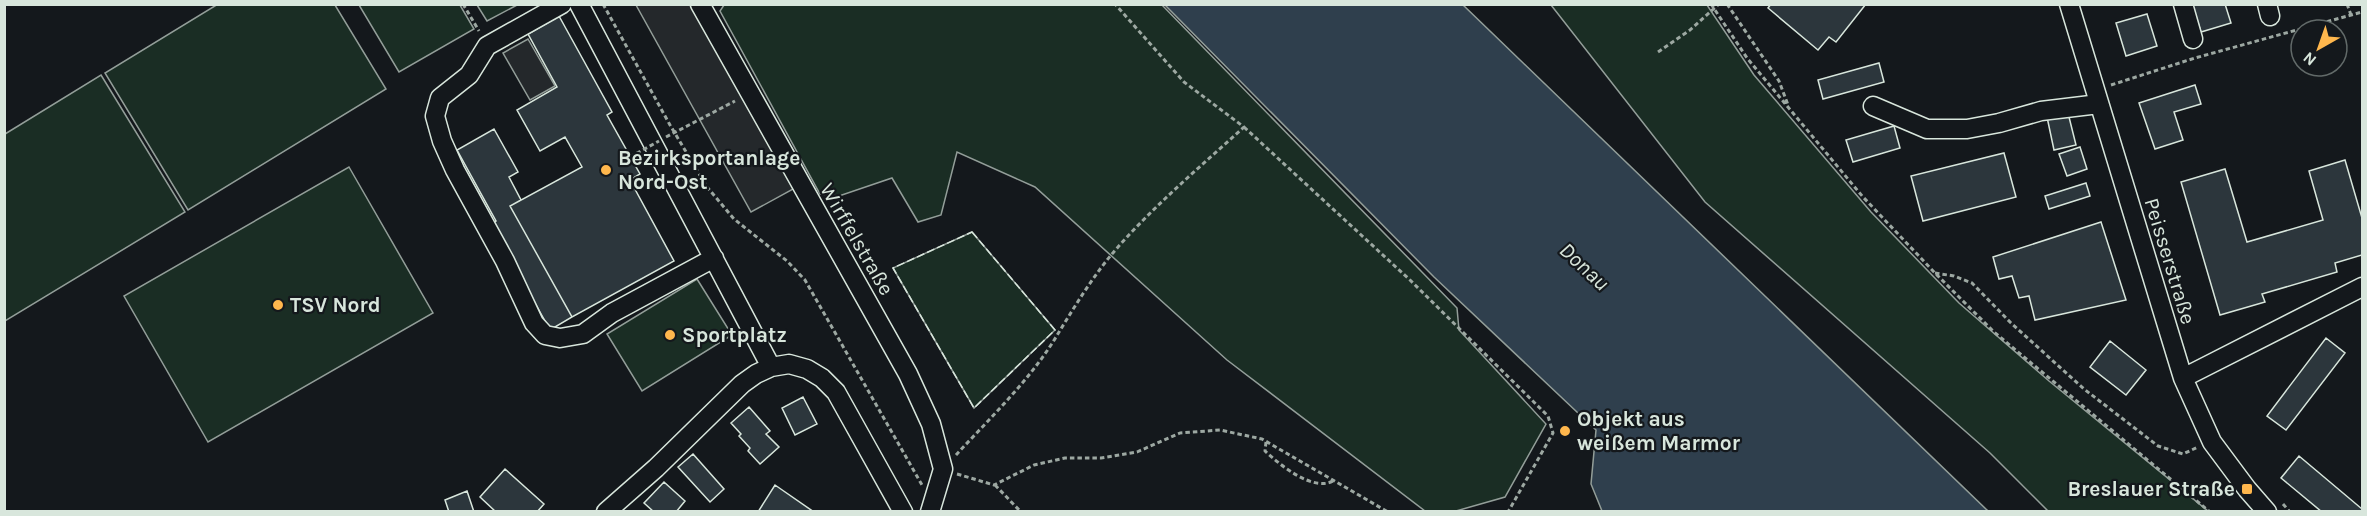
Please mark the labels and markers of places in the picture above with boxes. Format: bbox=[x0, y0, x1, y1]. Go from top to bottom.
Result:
place label: Bezirksportanlage Nord-Ost bbox=[618, 146, 800, 194]
marker: Bezirksportanlage Nord-Ost bbox=[599, 163, 613, 177]
place label: TSV Nord bbox=[290, 293, 381, 317]
marker: TSV Nord bbox=[271, 298, 285, 312]
place label: Sportplatz bbox=[682, 323, 787, 347]
marker: Sportplatz bbox=[663, 328, 677, 342]
place label: Objekt aus weißem Marmor bbox=[1577, 407, 1741, 455]
marker: Objekt aus weißem Marmor bbox=[1558, 424, 1572, 438]
place label: Breslauer Straße bbox=[2067, 477, 2235, 501]
marker: Breslauer Straße bbox=[2240, 482, 2254, 496]

